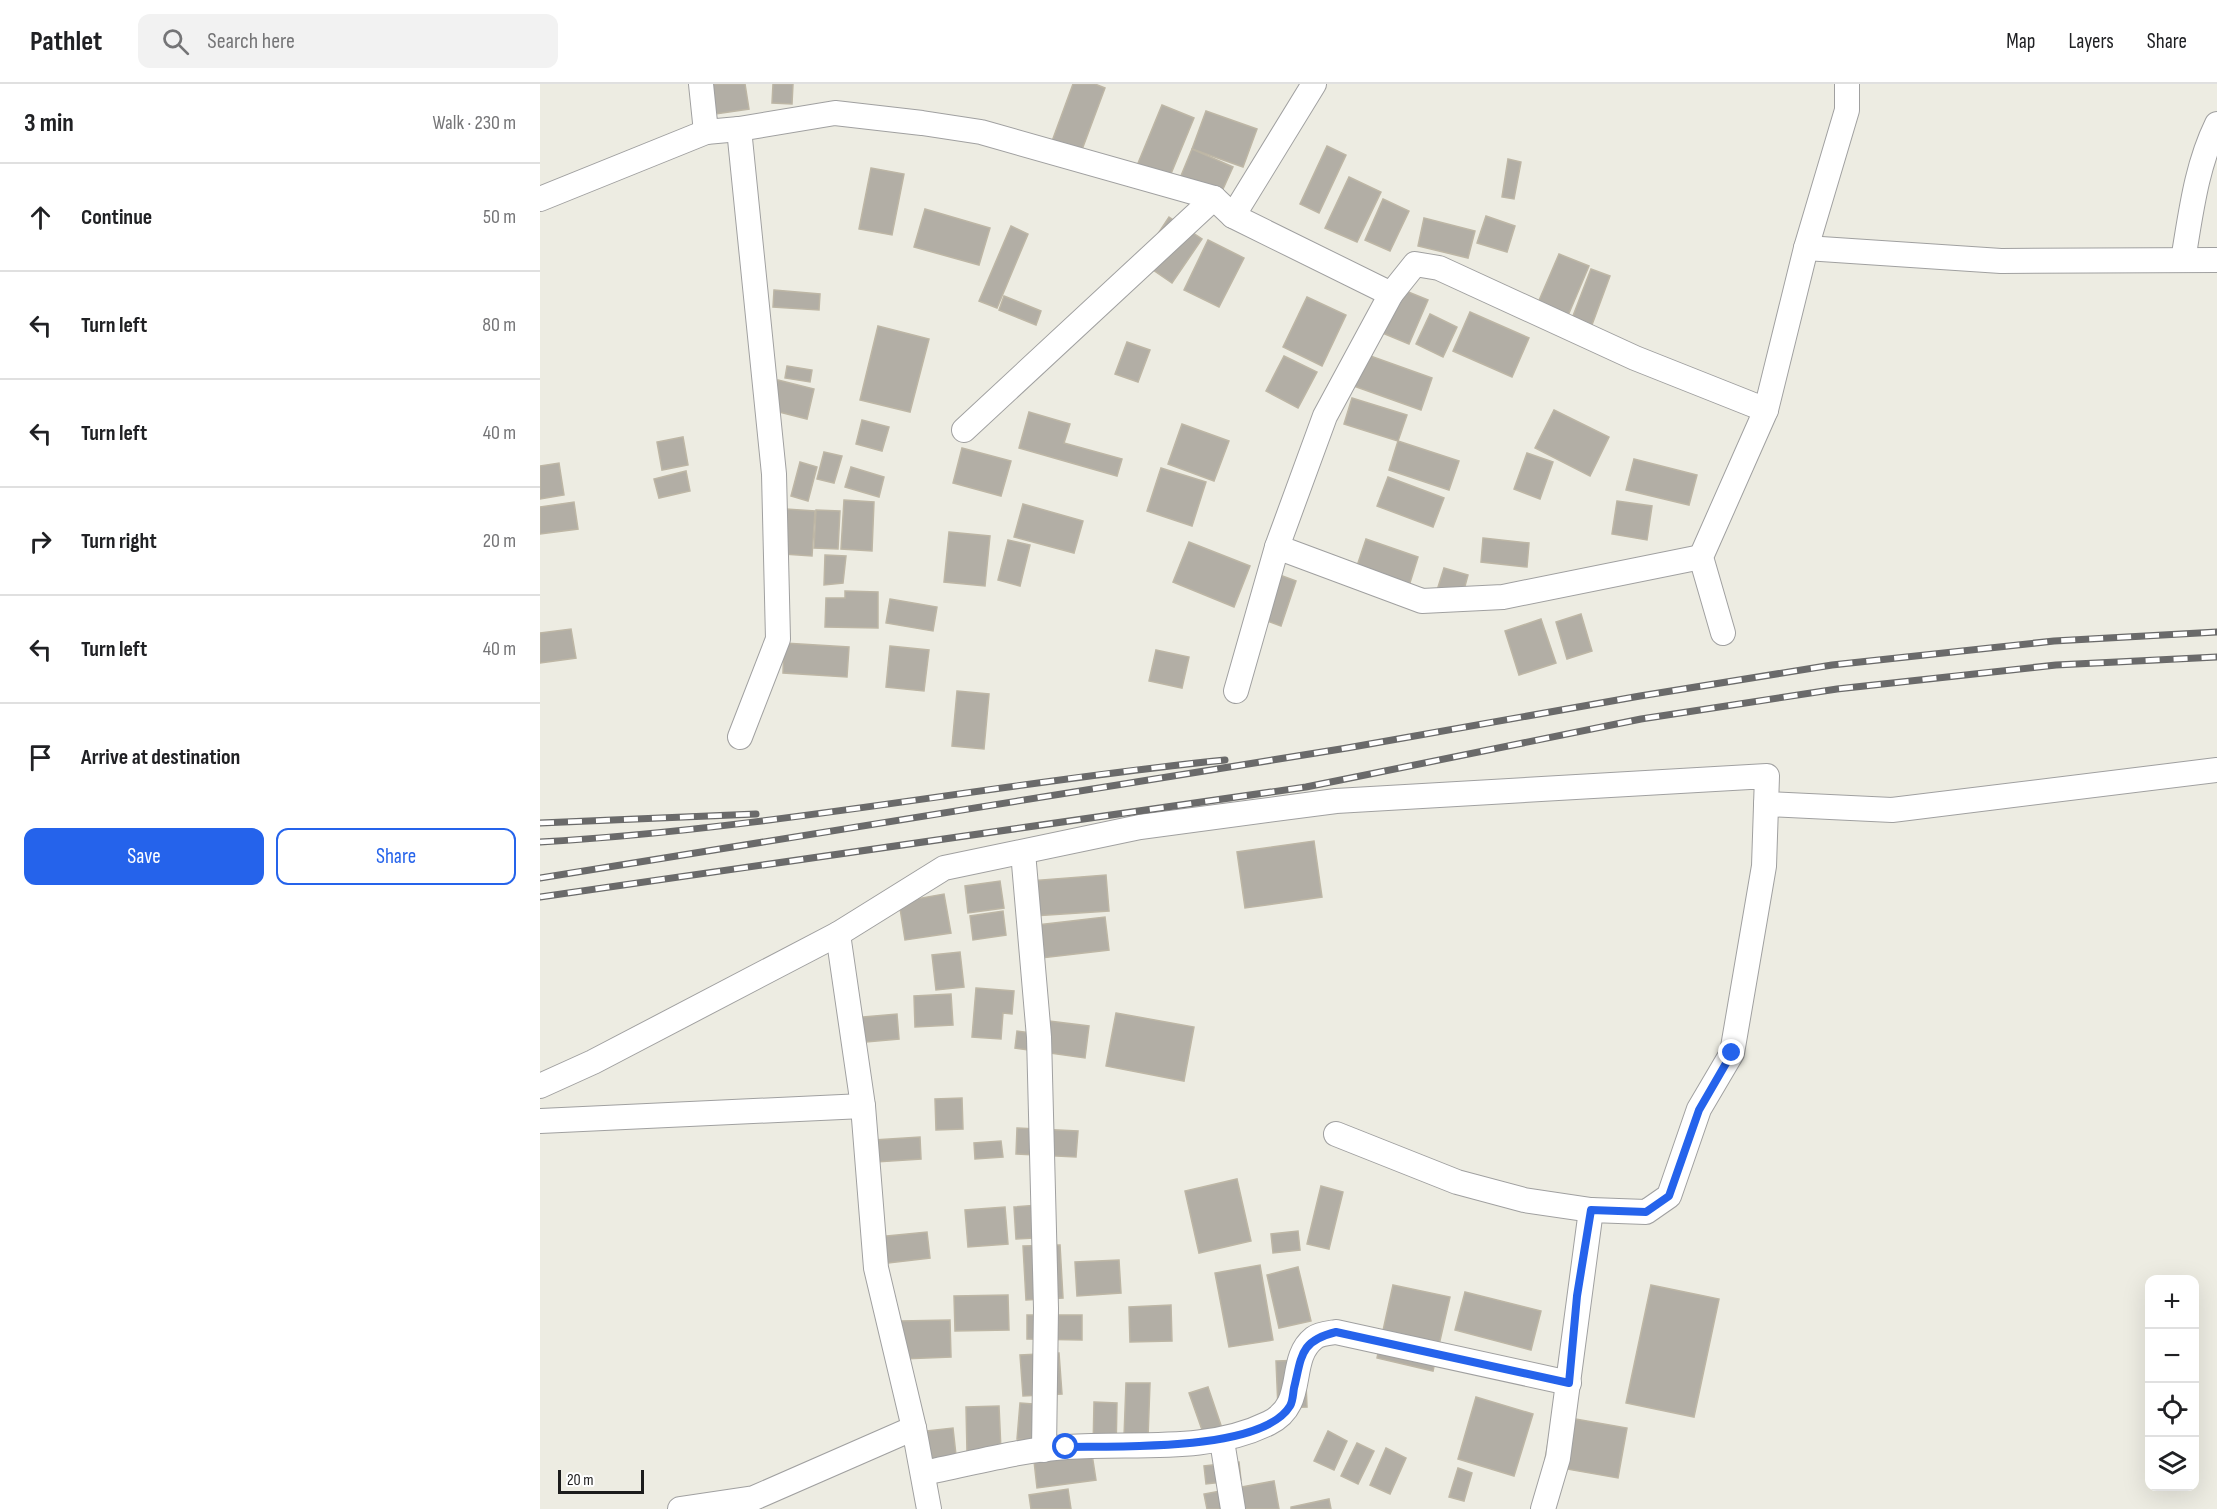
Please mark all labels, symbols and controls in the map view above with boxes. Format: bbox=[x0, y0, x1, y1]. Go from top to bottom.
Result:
search box bbox=[138, 14, 558, 68]
text: Pathlet bbox=[30, 25, 102, 58]
icon: search bbox=[159, 25, 192, 58]
text: Search here bbox=[207, 28, 295, 55]
text: Map bbox=[2006, 29, 2035, 54]
text: Layers bbox=[2068, 29, 2114, 54]
text: Share bbox=[2147, 29, 2187, 54]
text: 3 min bbox=[24, 108, 74, 139]
text: Walk · 230 m bbox=[433, 111, 516, 135]
icon: ahead bbox=[24, 201, 57, 234]
text: Continue bbox=[81, 204, 152, 231]
text: 50 m bbox=[483, 205, 516, 229]
icon: left bbox=[24, 309, 57, 342]
text: Turn left bbox=[81, 312, 147, 339]
text: 80 m bbox=[482, 313, 516, 337]
icon: left bbox=[24, 417, 57, 450]
text: Turn left bbox=[81, 420, 147, 447]
text: 40 m bbox=[483, 421, 516, 445]
icon: right bbox=[24, 525, 57, 558]
text: Turn right bbox=[81, 528, 157, 555]
text: 20 m bbox=[483, 529, 516, 553]
icon: left bbox=[24, 633, 57, 666]
text: Turn left bbox=[81, 636, 147, 663]
text: 40 m bbox=[483, 637, 516, 661]
icon: arrive bbox=[24, 741, 57, 774]
text: Arrive at destination bbox=[81, 744, 240, 771]
button: Save bbox=[24, 828, 264, 885]
button: Share bbox=[276, 828, 516, 885]
route end bbox=[1718, 1039, 1744, 1065]
map controls bbox=[2145, 1275, 2199, 1491]
button: + bbox=[2145, 1275, 2199, 1329]
button: − bbox=[2145, 1329, 2199, 1383]
button: locate bbox=[2145, 1383, 2199, 1437]
route start bbox=[1052, 1433, 1078, 1459]
button: layers bbox=[2145, 1437, 2199, 1491]
scale bar bbox=[558, 1467, 644, 1494]
text: 20 m bbox=[567, 1471, 594, 1490]

